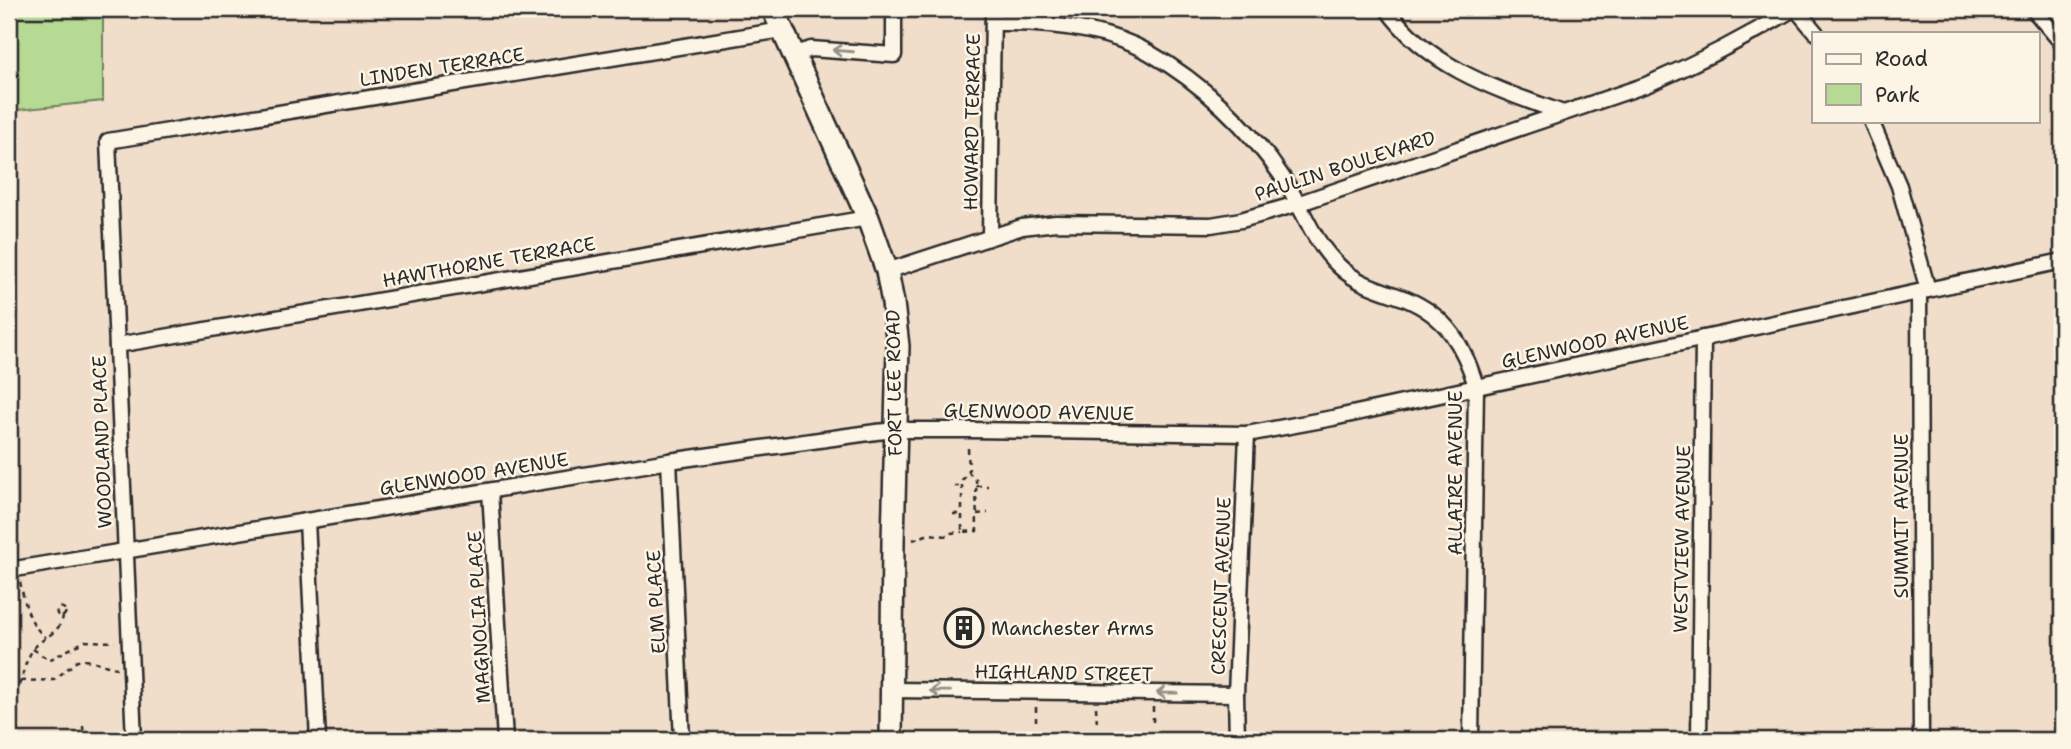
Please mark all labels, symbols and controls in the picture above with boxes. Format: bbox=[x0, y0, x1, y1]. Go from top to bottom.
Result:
legend bbox=[1812, 32, 2039, 122]
street label: HOWARD TERRACE bbox=[958, 33, 986, 211]
street label: LINDEN TERRACE bbox=[358, 42, 526, 92]
one-way arrow bbox=[832, 44, 855, 57]
text: Road bbox=[1875, 45, 1928, 73]
text: Park bbox=[1875, 81, 1920, 109]
street label: PAULIN BOULEVARD bbox=[1251, 125, 1439, 207]
street label: HAWTHORNE TERRACE bbox=[381, 231, 598, 293]
street label: FORT LEE ROAD bbox=[880, 309, 908, 457]
street label: GLENWOOD AVENUE bbox=[1499, 310, 1691, 374]
street label: WOODLAND PLACE bbox=[86, 355, 118, 529]
street label: ALLAIRE AVENUE bbox=[1443, 390, 1468, 556]
street label: GLENWOOD AVENUE bbox=[943, 398, 1135, 426]
street label: SUMMIT AVENUE bbox=[1889, 433, 1914, 598]
street label: WESTVIEW AVENUE bbox=[1668, 445, 1696, 633]
street label: GLENWOOD AVENUE bbox=[378, 447, 570, 501]
street label: CRESCENT AVENUE bbox=[1205, 496, 1237, 675]
street label: MAGNOLIA PLACE bbox=[462, 530, 496, 704]
street label: ELM PLACE bbox=[641, 549, 671, 655]
building icon: Manchester Arms bbox=[943, 607, 985, 649]
place label: Manchester Arms bbox=[991, 616, 1154, 641]
street label: HIGHLAND STREET bbox=[974, 659, 1154, 687]
one-way arrow bbox=[929, 684, 952, 698]
one-way arrow bbox=[1156, 687, 1179, 700]

